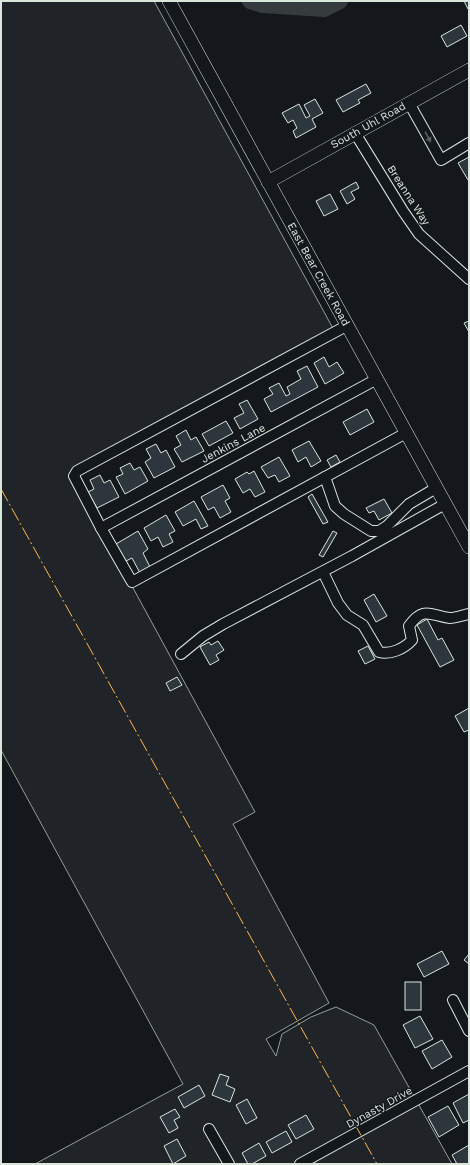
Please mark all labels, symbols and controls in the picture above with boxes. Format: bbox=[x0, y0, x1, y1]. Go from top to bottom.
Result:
street label: South Uhl Road bbox=[328, 99, 408, 151]
one-way arrow bbox=[424, 131, 431, 142]
street label: Breanna Way bbox=[384, 163, 433, 228]
street label: East Bear Creek Road bbox=[285, 220, 352, 328]
street label: Jenkins Lane bbox=[199, 421, 268, 466]
street label: Dynasty Drive bbox=[344, 1084, 415, 1131]

